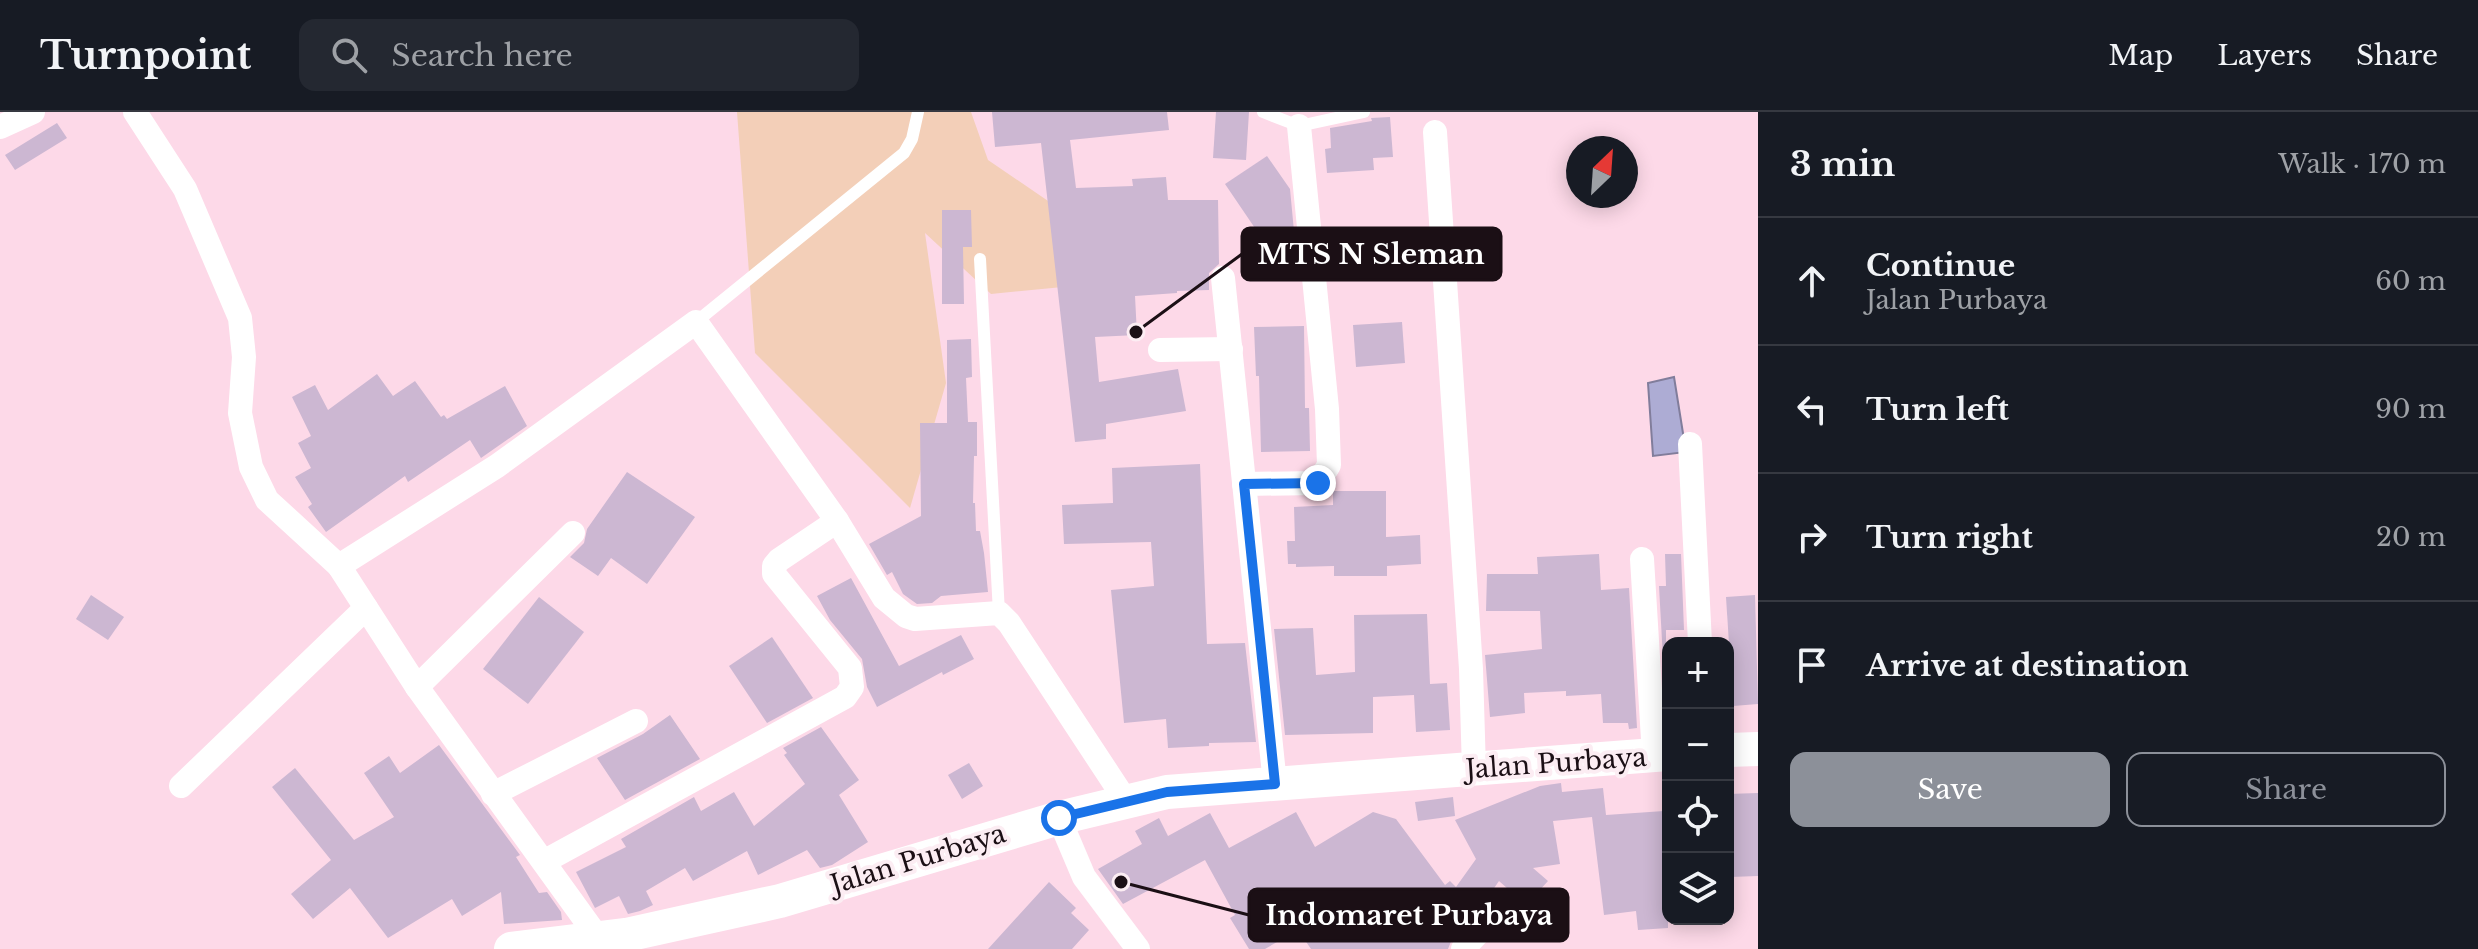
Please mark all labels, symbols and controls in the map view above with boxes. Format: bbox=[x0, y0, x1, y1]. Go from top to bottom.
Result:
search box bbox=[299, 19, 859, 91]
text: Turnpoint bbox=[40, 32, 251, 79]
icon: search bbox=[327, 33, 371, 77]
text: Search here bbox=[391, 37, 573, 74]
text: Map bbox=[2108, 38, 2173, 73]
text: Layers bbox=[2217, 38, 2312, 73]
text: Share bbox=[2356, 38, 2438, 73]
north arrow bbox=[1566, 136, 1638, 208]
text: 3 min bbox=[1790, 143, 1895, 185]
text: Walk · 170 m bbox=[2278, 148, 2446, 180]
callout: MTS N Sleman bbox=[1242, 228, 1501, 280]
text: MTS N Sleman bbox=[1257, 237, 1485, 272]
text: Continue bbox=[1866, 247, 2015, 284]
icon: ahead bbox=[1790, 259, 1834, 303]
text: 60 m bbox=[2375, 265, 2446, 297]
text: Jalan Purbaya bbox=[1866, 284, 2047, 316]
icon: left bbox=[1790, 387, 1834, 431]
text: Turn left bbox=[1866, 391, 2009, 428]
text: 90 m bbox=[2375, 393, 2446, 425]
route end bbox=[1300, 465, 1336, 501]
icon: right bbox=[1790, 515, 1834, 559]
text: Turn right bbox=[1866, 519, 2033, 556]
text: 20 m bbox=[2376, 521, 2446, 553]
map controls bbox=[1662, 637, 1734, 925]
button: + bbox=[1662, 637, 1734, 709]
icon: arrive bbox=[1790, 643, 1834, 687]
text: Arrive at destination bbox=[1866, 647, 2189, 684]
button: − bbox=[1662, 709, 1734, 781]
street label: Jalan Purbaya bbox=[1461, 741, 1648, 785]
button: Save bbox=[1790, 752, 2110, 827]
button: Share bbox=[2126, 752, 2446, 827]
button: locate bbox=[1662, 781, 1734, 853]
route start bbox=[1041, 800, 1077, 836]
street label: Jalan Purbaya bbox=[824, 817, 1010, 902]
button: layers bbox=[1662, 853, 1734, 925]
callout: Indomaret Purbaya bbox=[1249, 889, 1568, 941]
text: Indomaret Purbaya bbox=[1265, 898, 1553, 933]

